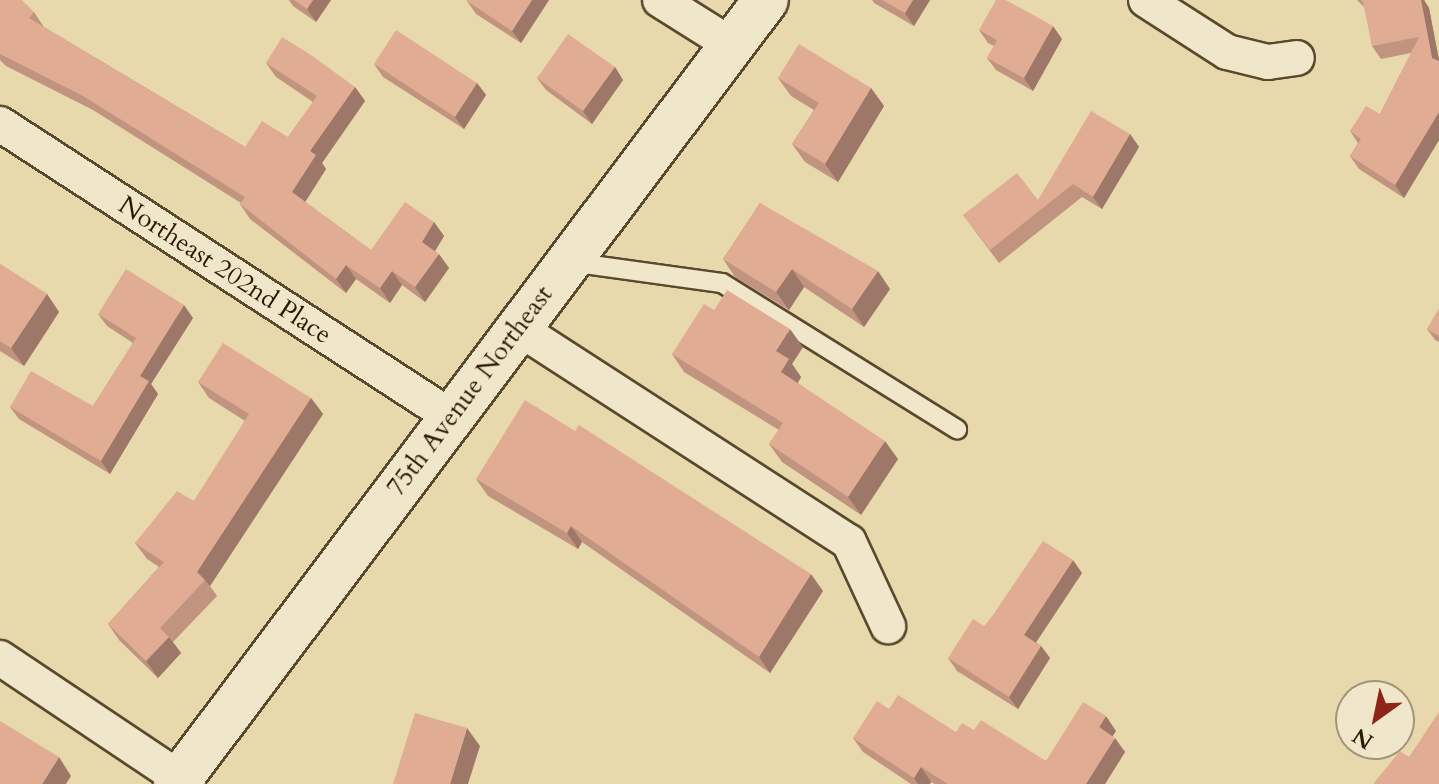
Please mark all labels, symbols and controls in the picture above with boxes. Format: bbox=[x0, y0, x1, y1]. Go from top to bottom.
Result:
street label: Northeast 202nd Place bbox=[113, 189, 337, 351]
street label: 75th Avenue Northeast bbox=[381, 280, 559, 502]
north arrow bbox=[1335, 680, 1415, 760]
text: N bbox=[1347, 721, 1379, 756]

